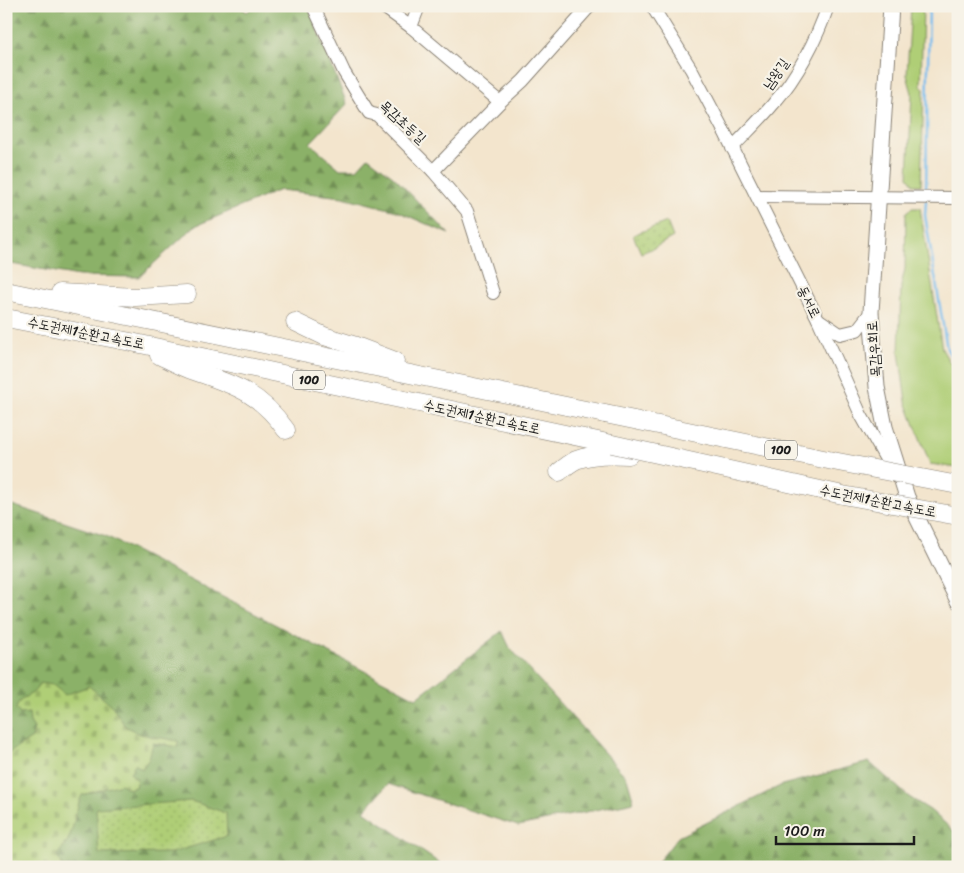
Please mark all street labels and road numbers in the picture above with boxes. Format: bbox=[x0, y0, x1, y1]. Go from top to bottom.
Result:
street label: 남왕길 bbox=[756, 52, 796, 95]
street label: 목감초등길 bbox=[374, 94, 433, 151]
street label: 동서로 bbox=[790, 281, 828, 323]
street label: 수도권제1순환고속도로 bbox=[25, 309, 147, 357]
street label: 목감우회로 bbox=[860, 320, 888, 378]
road number: 100 bbox=[293, 370, 325, 390]
street label: 수도권제1순환고속도로 bbox=[421, 392, 543, 442]
road number: 100 bbox=[765, 440, 797, 460]
street label: 수도권제1순환고속도로 bbox=[817, 477, 939, 525]

